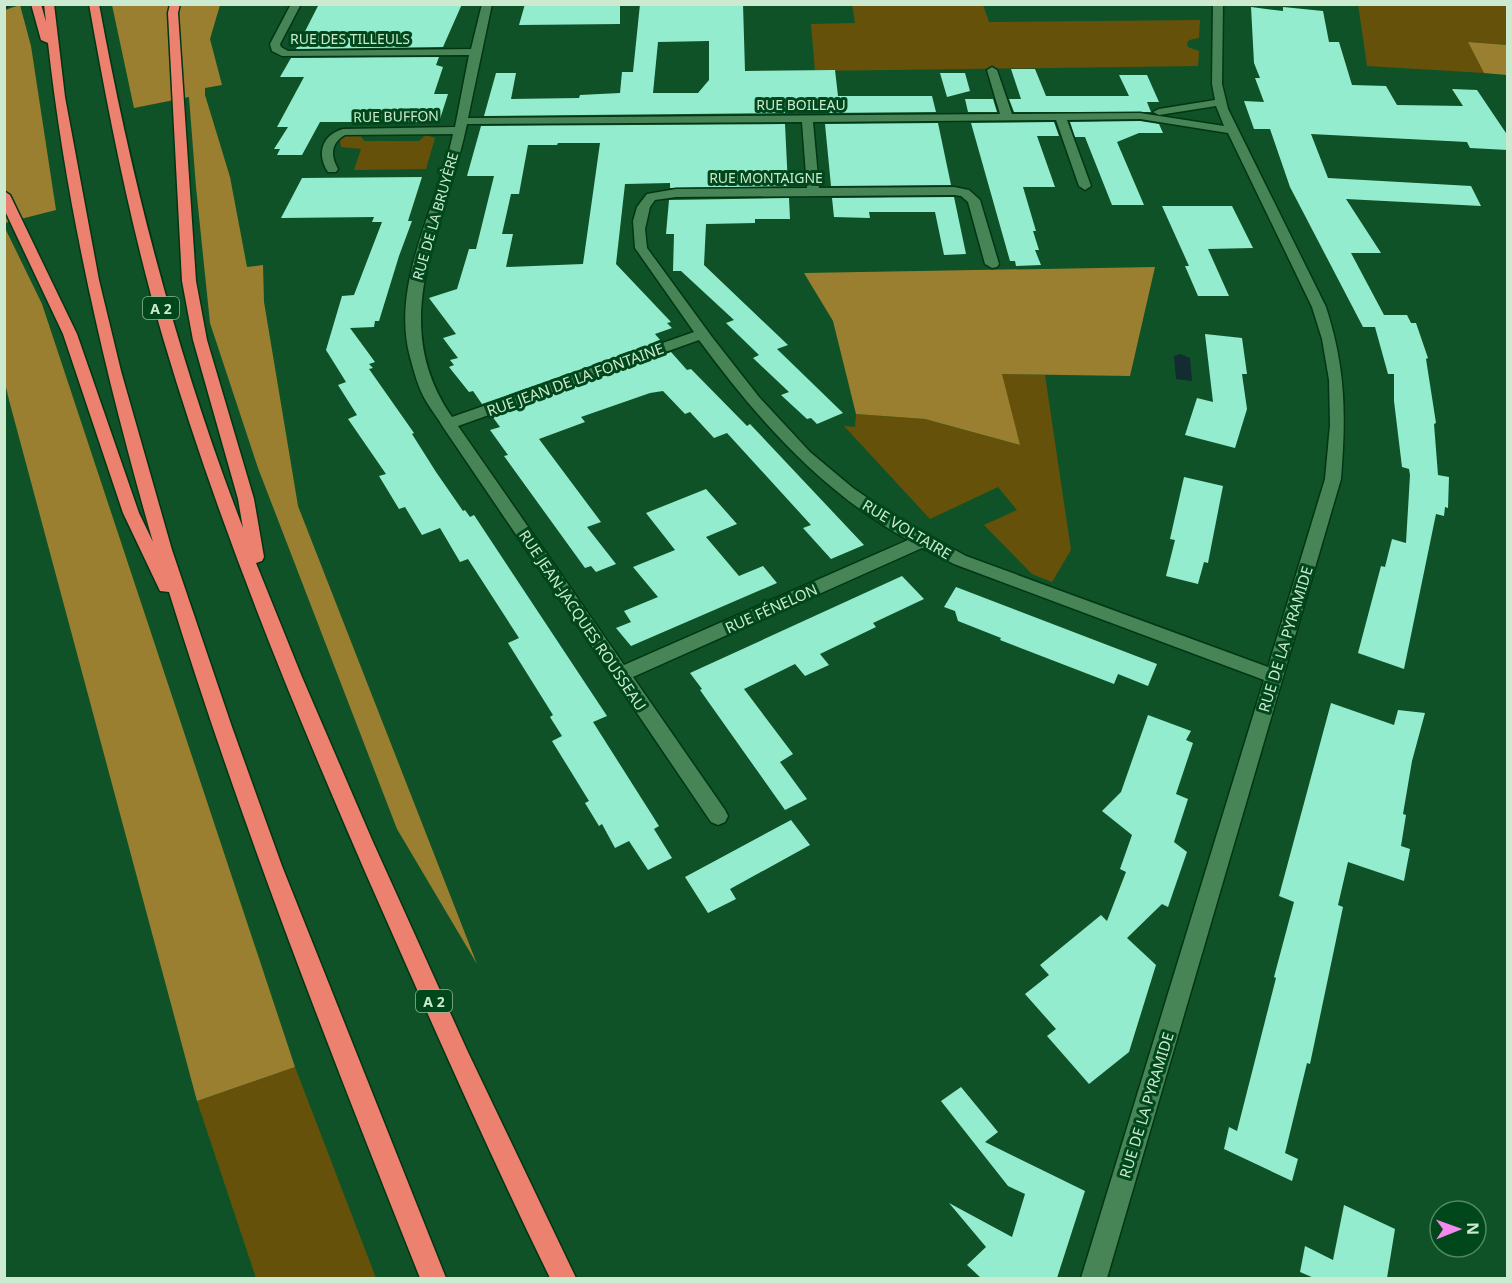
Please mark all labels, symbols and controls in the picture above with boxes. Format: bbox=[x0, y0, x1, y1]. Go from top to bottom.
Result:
street label: RUE DES TILLEULS bbox=[290, 29, 410, 48]
street label: RUE BOILEAU bbox=[756, 95, 846, 114]
street label: RUE BUFFON bbox=[353, 106, 439, 126]
street label: RUE DE LA BRUYÈRE bbox=[408, 150, 462, 282]
street label: RUE MONTAIGNE bbox=[709, 168, 823, 187]
road number: A 2 bbox=[143, 297, 179, 319]
street label: RUE JEAN DE LA FONTAINE bbox=[484, 338, 666, 420]
street label: RUE VOLTAIRE bbox=[859, 495, 955, 563]
street label: RUE JEAN-JACQUES ROUSSEAU bbox=[515, 526, 651, 714]
street label: RUE DE LA PYRAMIDE bbox=[1253, 564, 1317, 714]
street label: RUE FÉNELON bbox=[722, 579, 820, 637]
road number: A 2 bbox=[416, 990, 452, 1012]
street label: RUE DE LA PYRAMIDE bbox=[1114, 1030, 1178, 1180]
north arrow bbox=[1428, 1199, 1488, 1259]
text: N bbox=[1462, 1222, 1484, 1235]

